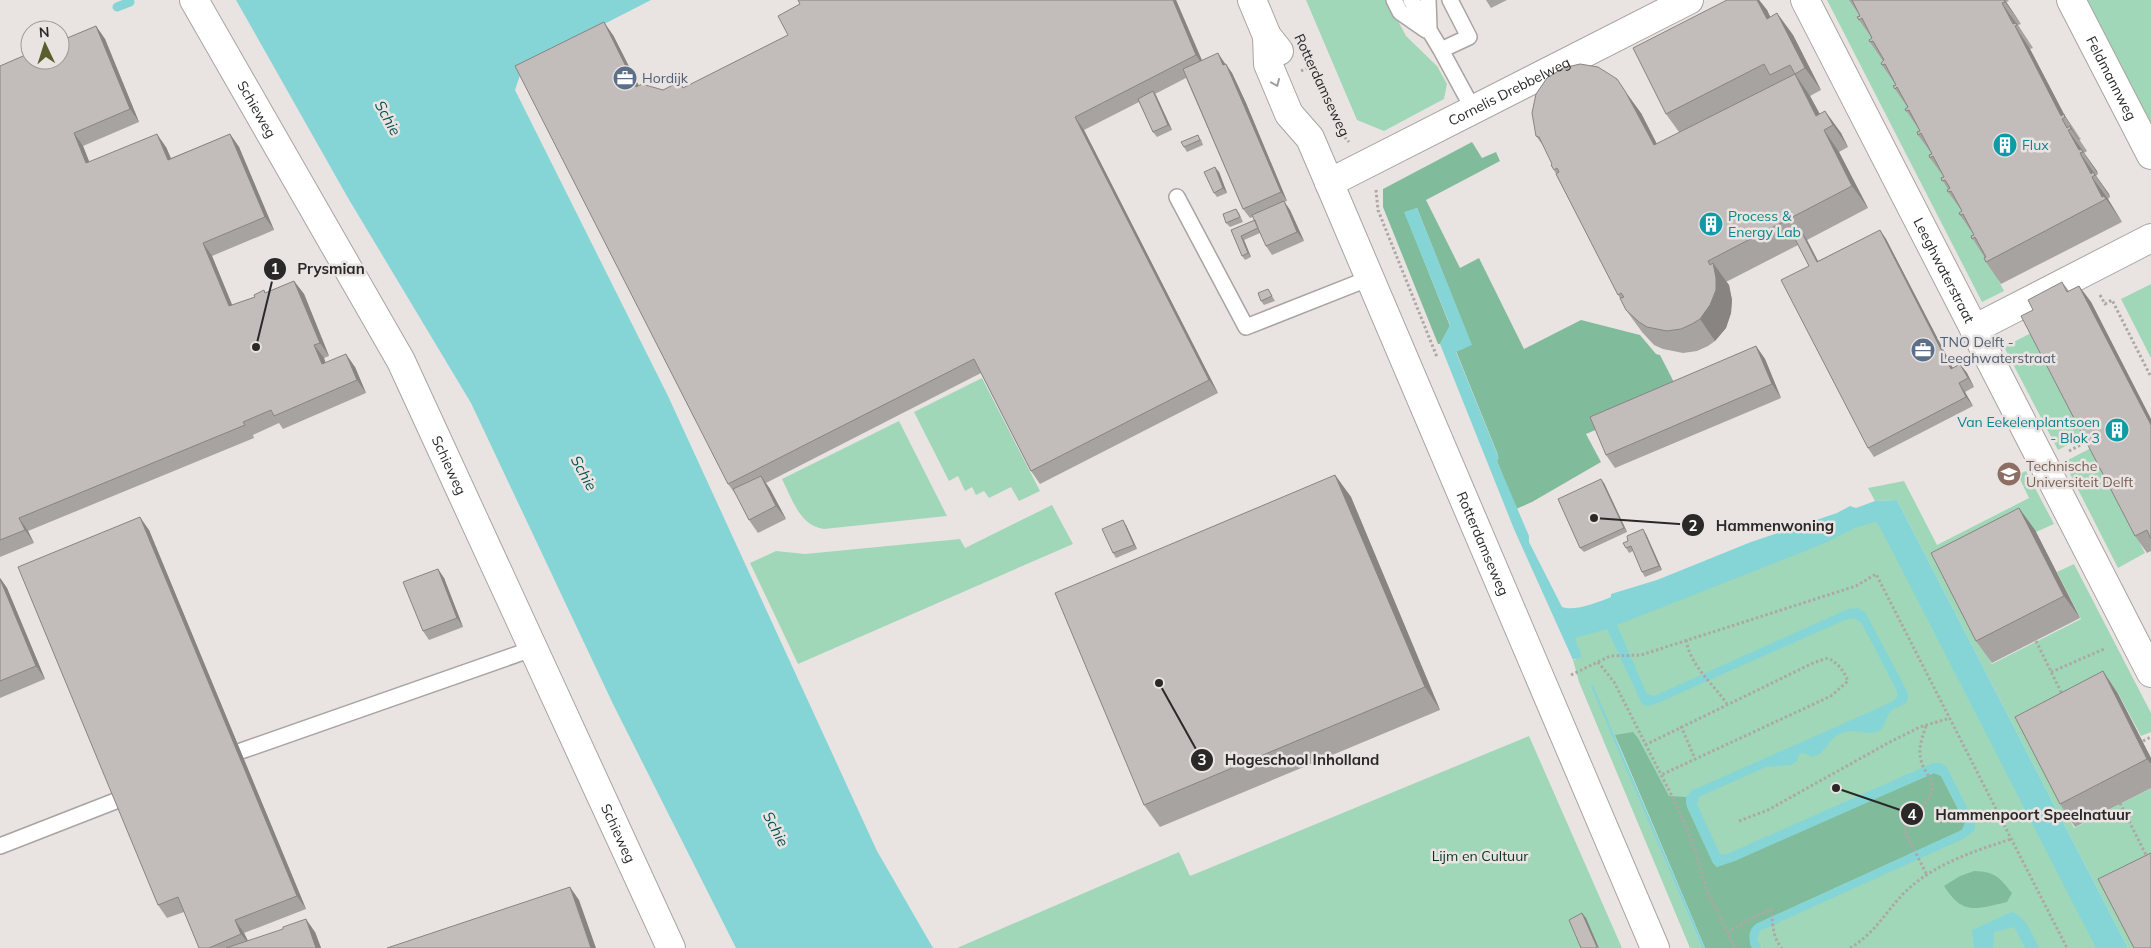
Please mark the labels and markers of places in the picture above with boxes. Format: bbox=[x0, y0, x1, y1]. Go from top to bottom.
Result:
office icon: Hordijk bbox=[612, 65, 638, 91]
place label: Hordijk bbox=[642, 69, 689, 87]
building icon: Flux bbox=[1992, 132, 2018, 158]
place label: Flux bbox=[2022, 136, 2049, 154]
place label: Process & Energy Lab bbox=[1728, 207, 1801, 241]
building icon: Process & Energy Lab bbox=[1698, 211, 1724, 237]
callout: Prysmian bbox=[262, 254, 375, 284]
place label: TNO Delft - Leeghwaterstraat bbox=[1940, 333, 2056, 367]
office icon: TNO Delft - Leeghwaterstraat bbox=[1910, 337, 1936, 363]
place label: Van Eekelenplantsoen - Blok 3 bbox=[1957, 413, 2100, 447]
building icon: Van Eekelenplantsoen - Blok 3 bbox=[2104, 417, 2130, 443]
place label: Technische Universiteit Delft bbox=[2026, 457, 2133, 491]
school or university icon: Technische Universiteit Delft bbox=[1996, 461, 2022, 487]
callout: Hammenwoning bbox=[1681, 510, 1844, 540]
callout: Hogeschool Inholland bbox=[1190, 745, 1389, 775]
callout: Hammenpoort Speelnatuur bbox=[1900, 799, 2140, 829]

